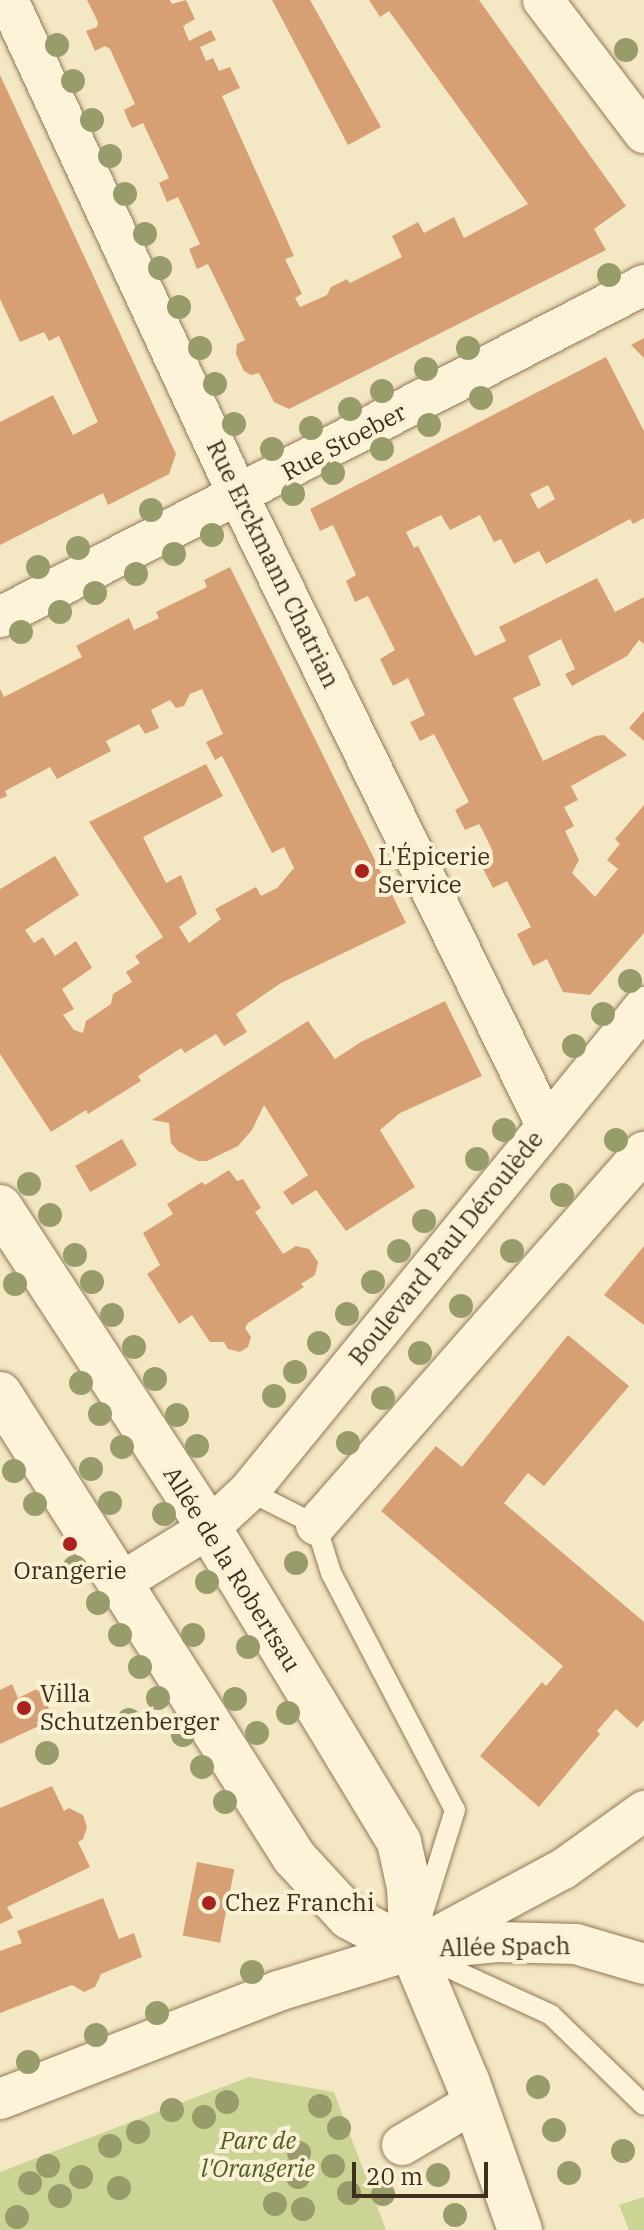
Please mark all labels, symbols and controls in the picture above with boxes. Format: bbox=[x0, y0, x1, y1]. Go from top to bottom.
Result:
street label: Rue Stoeber bbox=[277, 397, 411, 487]
street label: Rue Erckmann Chatrian bbox=[200, 435, 346, 693]
place label: L'Épicerie Service bbox=[378, 843, 490, 899]
marker: L'Épicerie Service bbox=[353, 862, 371, 880]
street label: Boulevard Paul Déroulède bbox=[343, 1125, 549, 1371]
street label: Allée de la Robertsau bbox=[157, 1461, 307, 1677]
marker: Orangerie bbox=[61, 1535, 79, 1553]
place label: Orangerie bbox=[13, 1557, 127, 1585]
place label: Villa Schutzenberger bbox=[40, 1680, 219, 1736]
marker: Villa Schutzenberger bbox=[15, 1699, 33, 1717]
place label: Chez Franchi bbox=[225, 1889, 374, 1917]
marker: Chez Franchi bbox=[200, 1894, 218, 1912]
street label: Allée Spach bbox=[439, 1931, 571, 1963]
park label: Parc de l'Orangerie bbox=[201, 2127, 315, 2183]
scale bar bbox=[356, 2146, 492, 2196]
text: 20 m bbox=[366, 2160, 423, 2192]

